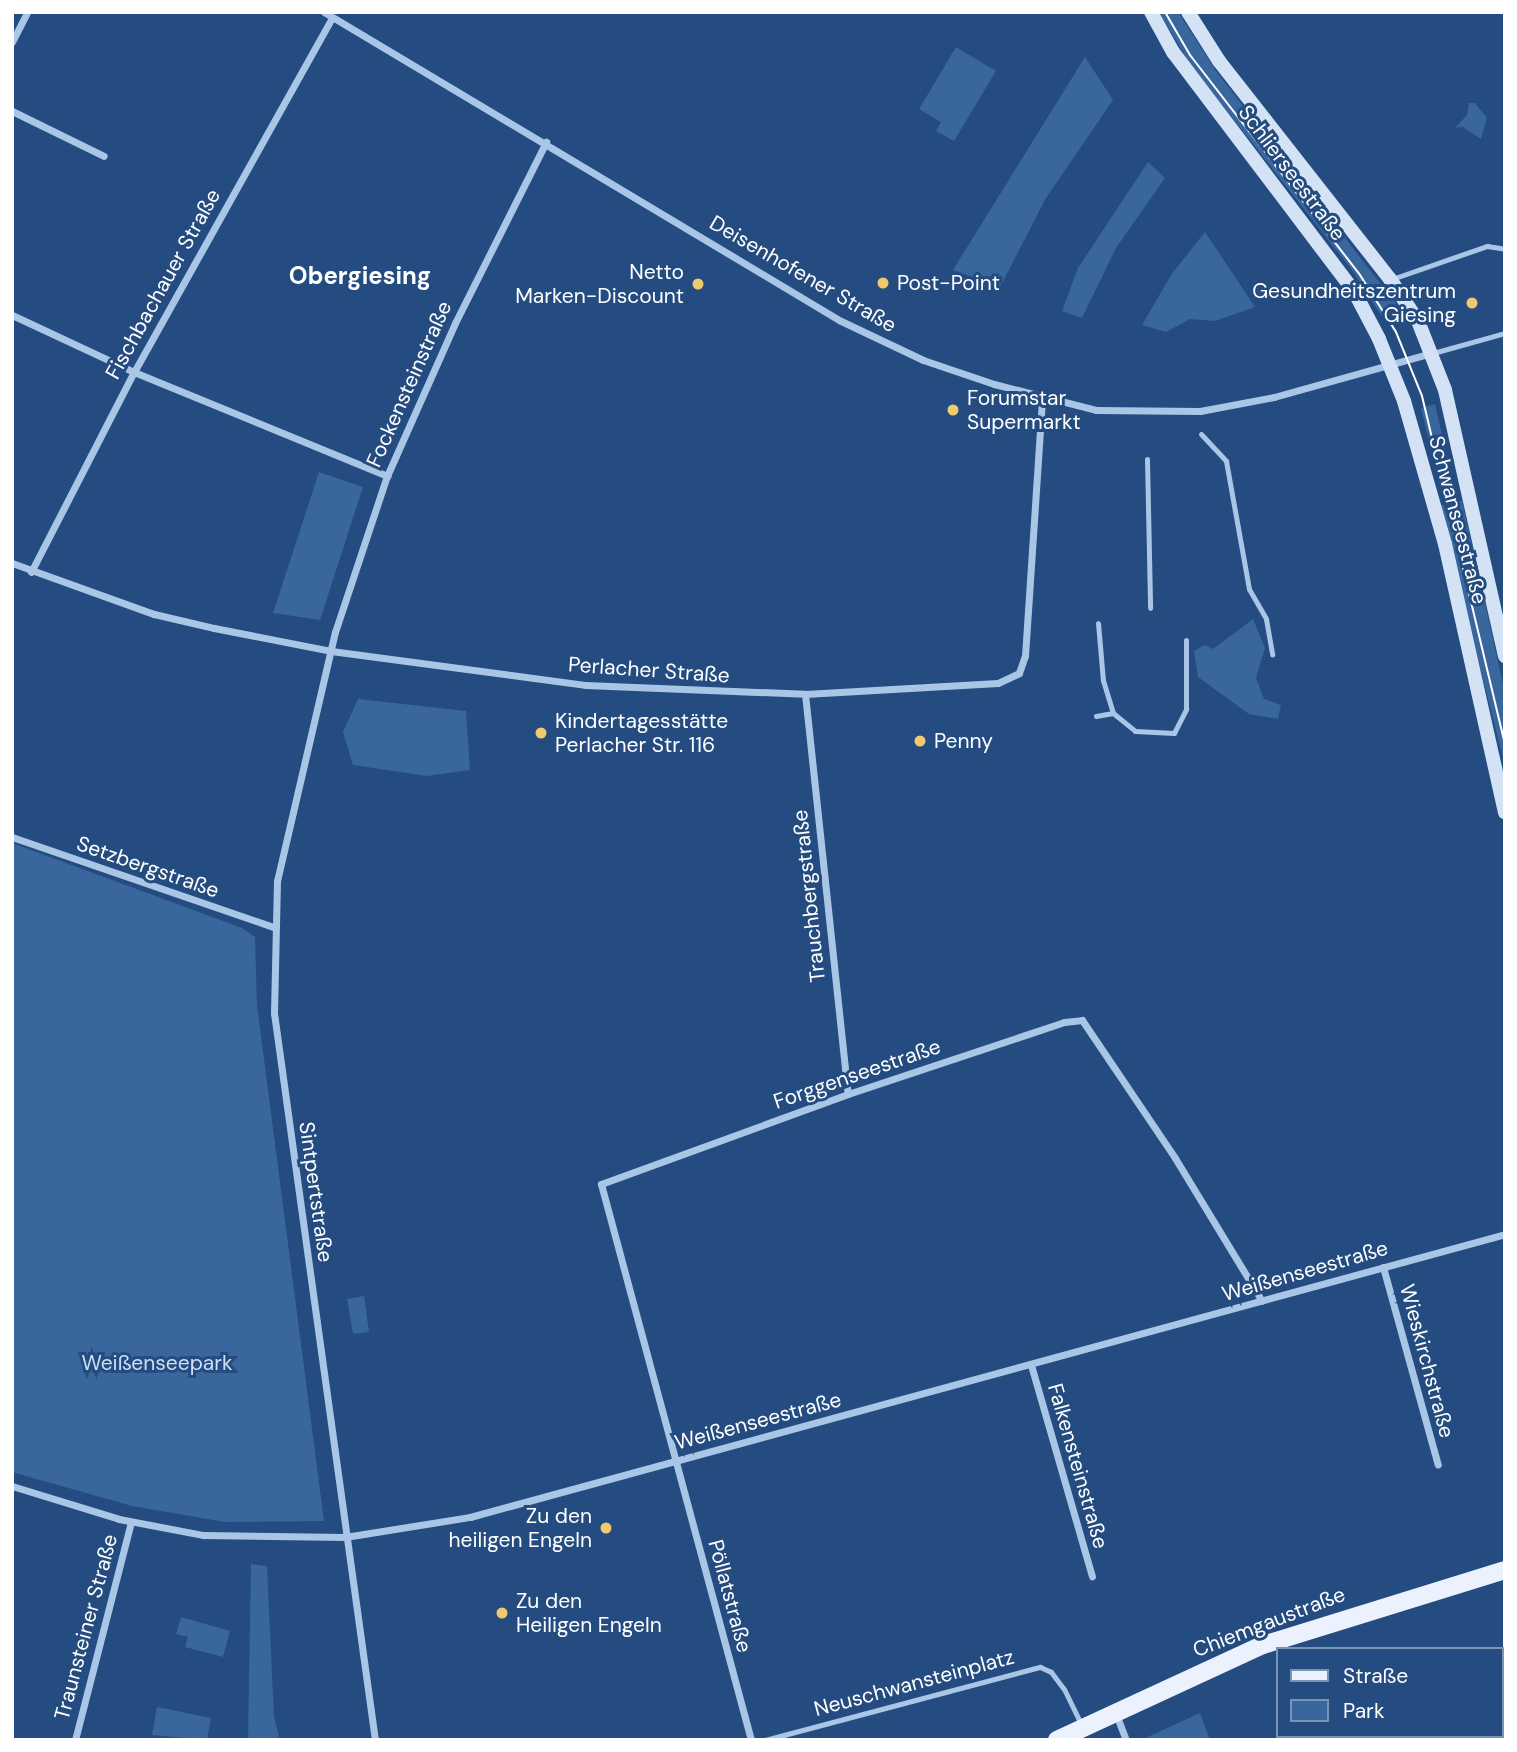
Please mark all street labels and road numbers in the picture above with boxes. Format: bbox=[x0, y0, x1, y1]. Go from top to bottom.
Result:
street label: Schlierseestraße bbox=[1233, 100, 1351, 246]
street label: Fischbachauer Straße bbox=[100, 185, 226, 383]
street label: Deisenhofener Straße bbox=[705, 210, 901, 338]
street label: Fockensteinstraße bbox=[361, 297, 457, 471]
street label: Schwanseestraße bbox=[1423, 433, 1493, 607]
street label: Perlacher Straße bbox=[567, 652, 731, 688]
street label: Trauchbergstraße bbox=[787, 809, 831, 983]
street label: Setzbergstraße bbox=[73, 831, 223, 903]
street label: Forggenseestraße bbox=[770, 1034, 944, 1114]
street label: Sintpertstraße bbox=[294, 1120, 338, 1264]
street label: Weißenseestraße bbox=[1219, 1235, 1391, 1307]
street label: Wieskirchstraße bbox=[1394, 1281, 1460, 1441]
street label: Falkensteinstraße bbox=[1042, 1381, 1114, 1551]
street label: Weißenseestraße bbox=[672, 1387, 844, 1455]
street label: Traunsteiner Straße bbox=[49, 1531, 123, 1723]
street label: Pöllatstraße bbox=[703, 1537, 757, 1655]
street label: Chiemgaustraße bbox=[1189, 1581, 1349, 1663]
street label: Neuschwansteinplatz bbox=[811, 1644, 1017, 1722]

